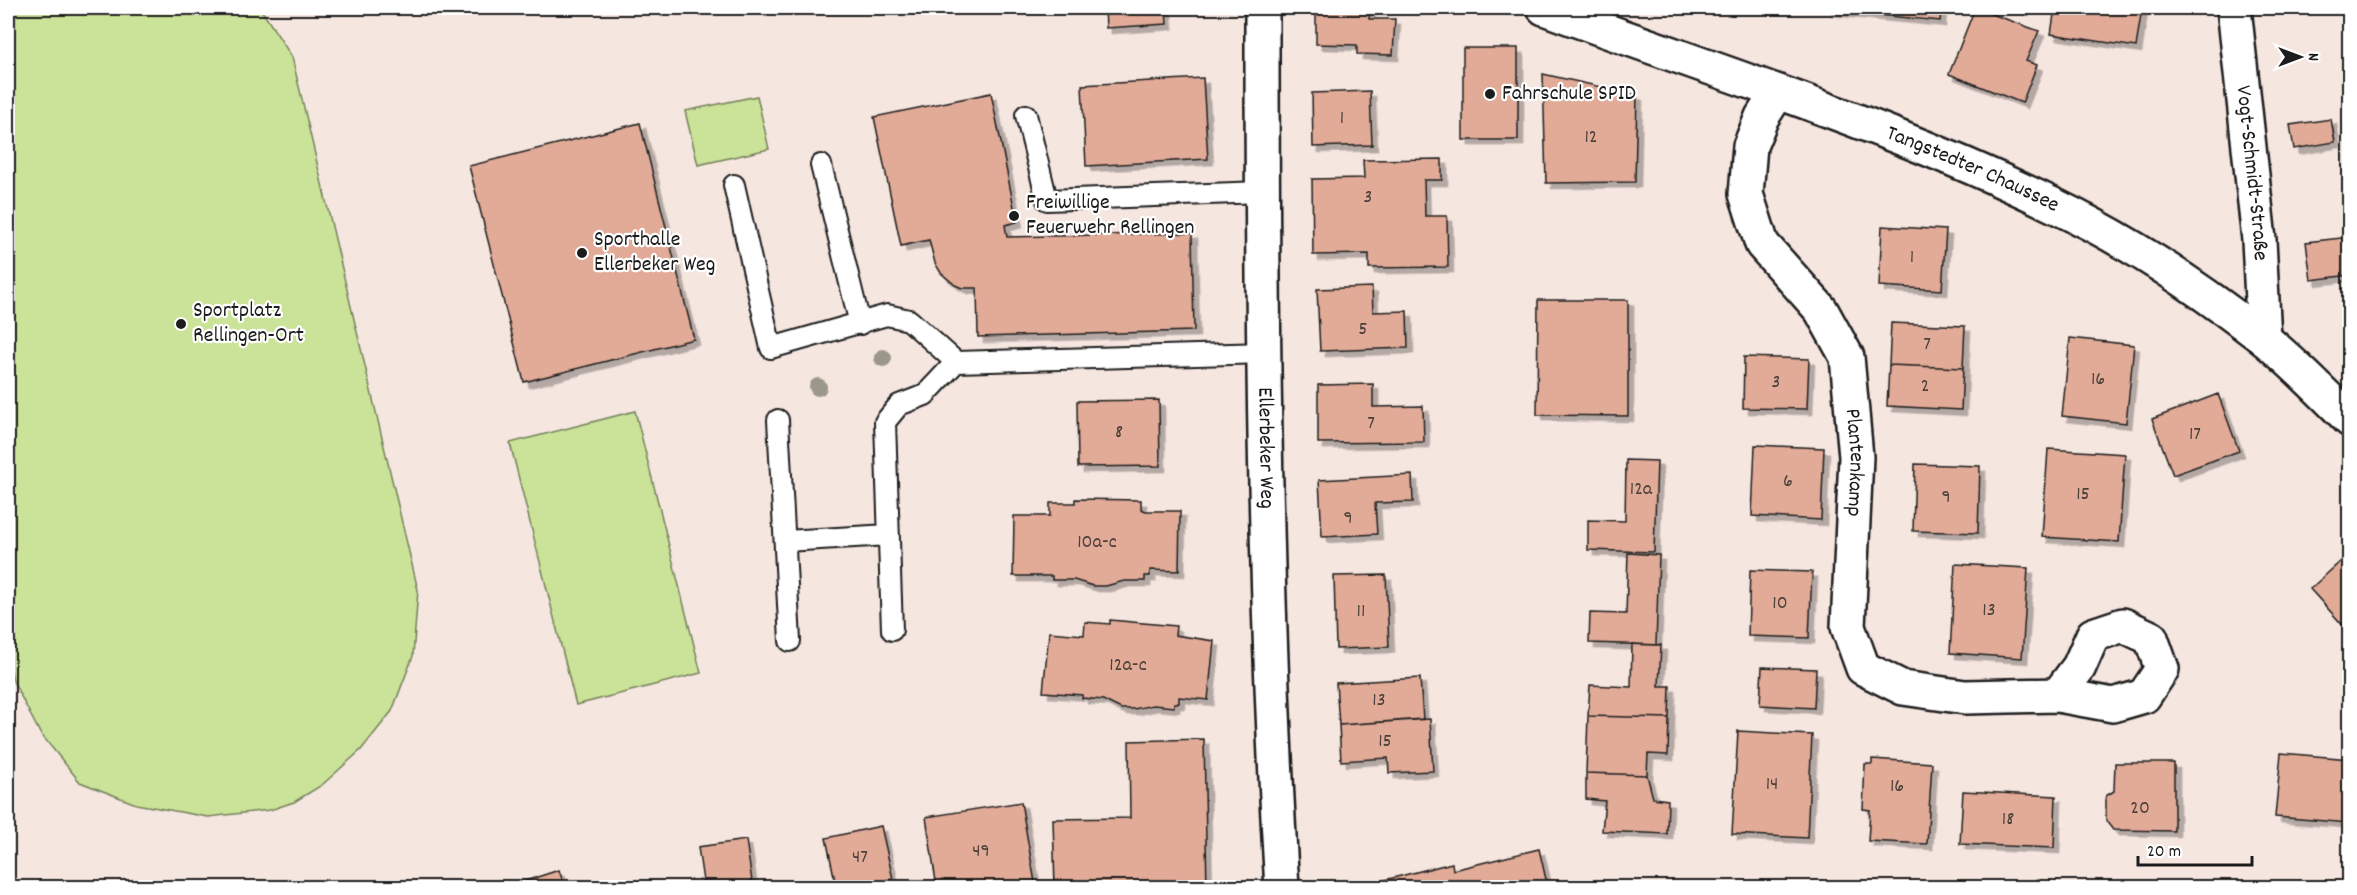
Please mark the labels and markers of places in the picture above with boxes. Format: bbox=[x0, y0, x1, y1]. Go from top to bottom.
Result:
place label: Fahrschule SPID bbox=[1502, 79, 1636, 110]
marker: Fahrschule SPID bbox=[1483, 87, 1497, 101]
place label: Freiwillige Feuerwehr Rellingen bbox=[1026, 188, 1194, 244]
marker: Freiwillige Feuerwehr Rellingen bbox=[1007, 209, 1021, 223]
place label: Sporthalle Ellerbeker Weg bbox=[594, 225, 715, 281]
marker: Sporthalle Ellerbeker Weg bbox=[575, 246, 589, 260]
place label: Sportplatz Rellingen-Ort bbox=[193, 296, 304, 352]
marker: Sportplatz Rellingen-Ort bbox=[174, 317, 188, 331]

